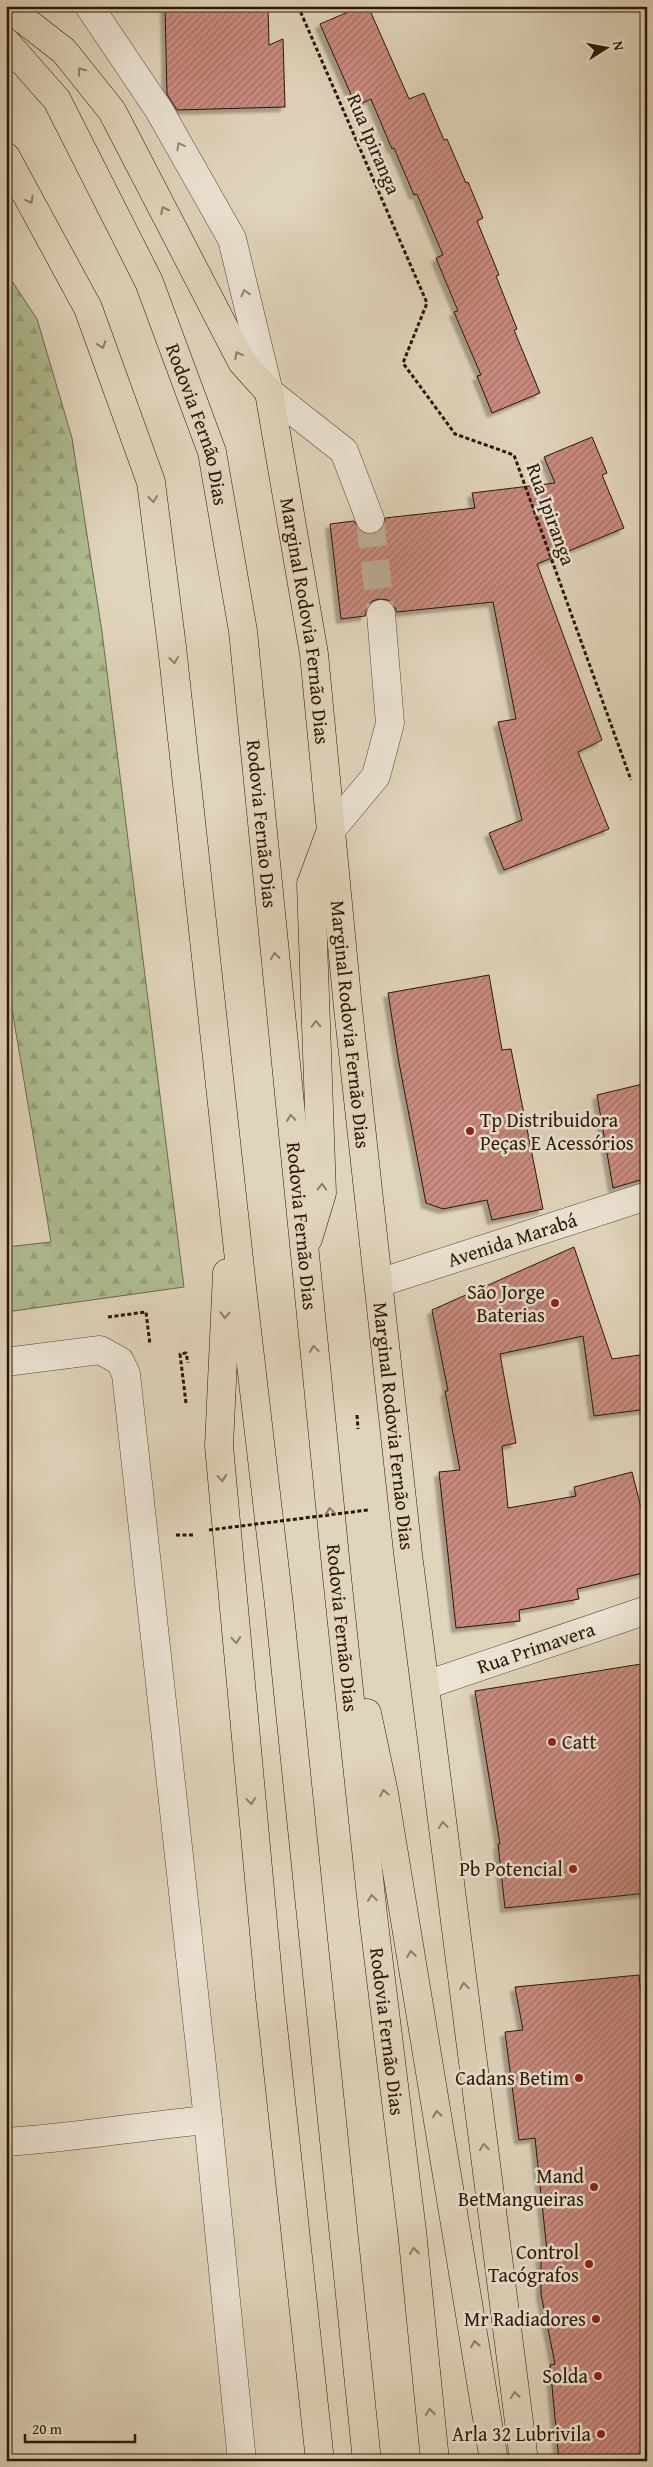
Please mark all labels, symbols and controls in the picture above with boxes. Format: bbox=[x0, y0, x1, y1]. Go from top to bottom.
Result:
north arrow bbox=[580, 22, 630, 72]
text: N bbox=[608, 39, 630, 53]
one-way arrow bbox=[78, 68, 86, 77]
street label: Rua Ipiranga bbox=[340, 89, 409, 199]
one-way arrow bbox=[176, 143, 186, 152]
one-way arrow bbox=[23, 195, 33, 204]
one-way arrow bbox=[160, 206, 170, 215]
one-way arrow bbox=[240, 289, 251, 298]
street label: Rodovia Fernão Dias bbox=[159, 339, 236, 508]
one-way arrow bbox=[96, 341, 106, 349]
one-way arrow bbox=[234, 351, 244, 360]
street label: Rua Ipiranga bbox=[520, 459, 584, 570]
one-way arrow bbox=[148, 495, 158, 503]
street label: Marginal Rodovia Fernão Dias bbox=[273, 495, 338, 746]
one-way arrow bbox=[168, 657, 179, 665]
street label: Rodovia Fernão Dias bbox=[240, 738, 285, 909]
street label: Marginal Rodovia Fernão Dias bbox=[324, 899, 378, 1150]
one-way arrow bbox=[270, 952, 281, 960]
one-way arrow bbox=[311, 1020, 321, 1028]
place label: Tp Distribuidora Peças E Acessórios bbox=[480, 1105, 634, 1157]
one-way arrow bbox=[286, 1114, 297, 1122]
marker: Tp Distribuidora Peças E Acessórios bbox=[464, 1125, 476, 1137]
street label: Rodovia Fernão Dias bbox=[280, 1140, 325, 1311]
one-way arrow bbox=[316, 1182, 327, 1190]
street label: Avenida Marabá bbox=[444, 1205, 581, 1274]
place label: São Jorge Baterias bbox=[467, 1277, 545, 1329]
marker: São Jorge Baterias bbox=[549, 1297, 561, 1309]
street label: Marginal Rodovia Fernão Dias bbox=[366, 1301, 422, 1551]
one-way arrow bbox=[219, 1312, 230, 1320]
one-way arrow bbox=[309, 1345, 320, 1353]
one-way arrow bbox=[216, 1474, 227, 1482]
one-way arrow bbox=[325, 1507, 336, 1515]
street label: Rodovia Fernão Dias bbox=[320, 1542, 366, 1713]
street label: Rua Primavera bbox=[473, 1614, 599, 1681]
one-way arrow bbox=[230, 1636, 241, 1644]
place label: Catt bbox=[562, 1727, 596, 1756]
marker: Catt bbox=[546, 1736, 558, 1748]
one-way arrow bbox=[380, 1789, 390, 1798]
one-way arrow bbox=[245, 1798, 256, 1806]
one-way arrow bbox=[438, 1820, 449, 1828]
place label: Pb Potencial bbox=[459, 1854, 563, 1883]
marker: Pb Potencial bbox=[567, 1863, 579, 1875]
one-way arrow bbox=[367, 1894, 378, 1902]
street label: Rodovia Fernão Dias bbox=[363, 1946, 413, 2117]
one-way arrow bbox=[406, 1949, 416, 1958]
one-way arrow bbox=[459, 1981, 470, 1989]
place label: Cadans Betim bbox=[455, 2063, 570, 2092]
marker: Cadans Betim bbox=[573, 2072, 585, 2084]
one-way arrow bbox=[432, 2110, 443, 2118]
one-way arrow bbox=[479, 2143, 490, 2151]
place label: Mand BetMangueiras bbox=[458, 2161, 584, 2213]
marker: Mand BetMangueiras bbox=[588, 2181, 600, 2193]
place label: Control Tacógrafos bbox=[488, 2237, 579, 2289]
one-way arrow bbox=[408, 2246, 419, 2254]
marker: Control Tacógrafos bbox=[583, 2258, 595, 2270]
place label: Mr Radiadores bbox=[464, 2304, 586, 2333]
marker: Mr Radiadores bbox=[590, 2313, 602, 2325]
one-way arrow bbox=[470, 2339, 480, 2348]
place label: Solda bbox=[542, 2361, 589, 2390]
marker: Solda bbox=[592, 2370, 604, 2382]
one-way arrow bbox=[510, 2391, 521, 2399]
one-way arrow bbox=[425, 2408, 436, 2416]
scale bar bbox=[25, 2412, 135, 2444]
text: 20 m bbox=[32, 2418, 63, 2439]
place label: Arla 32 Lubrivila bbox=[452, 2419, 592, 2448]
marker: Arla 32 Lubrivila bbox=[595, 2428, 607, 2440]

